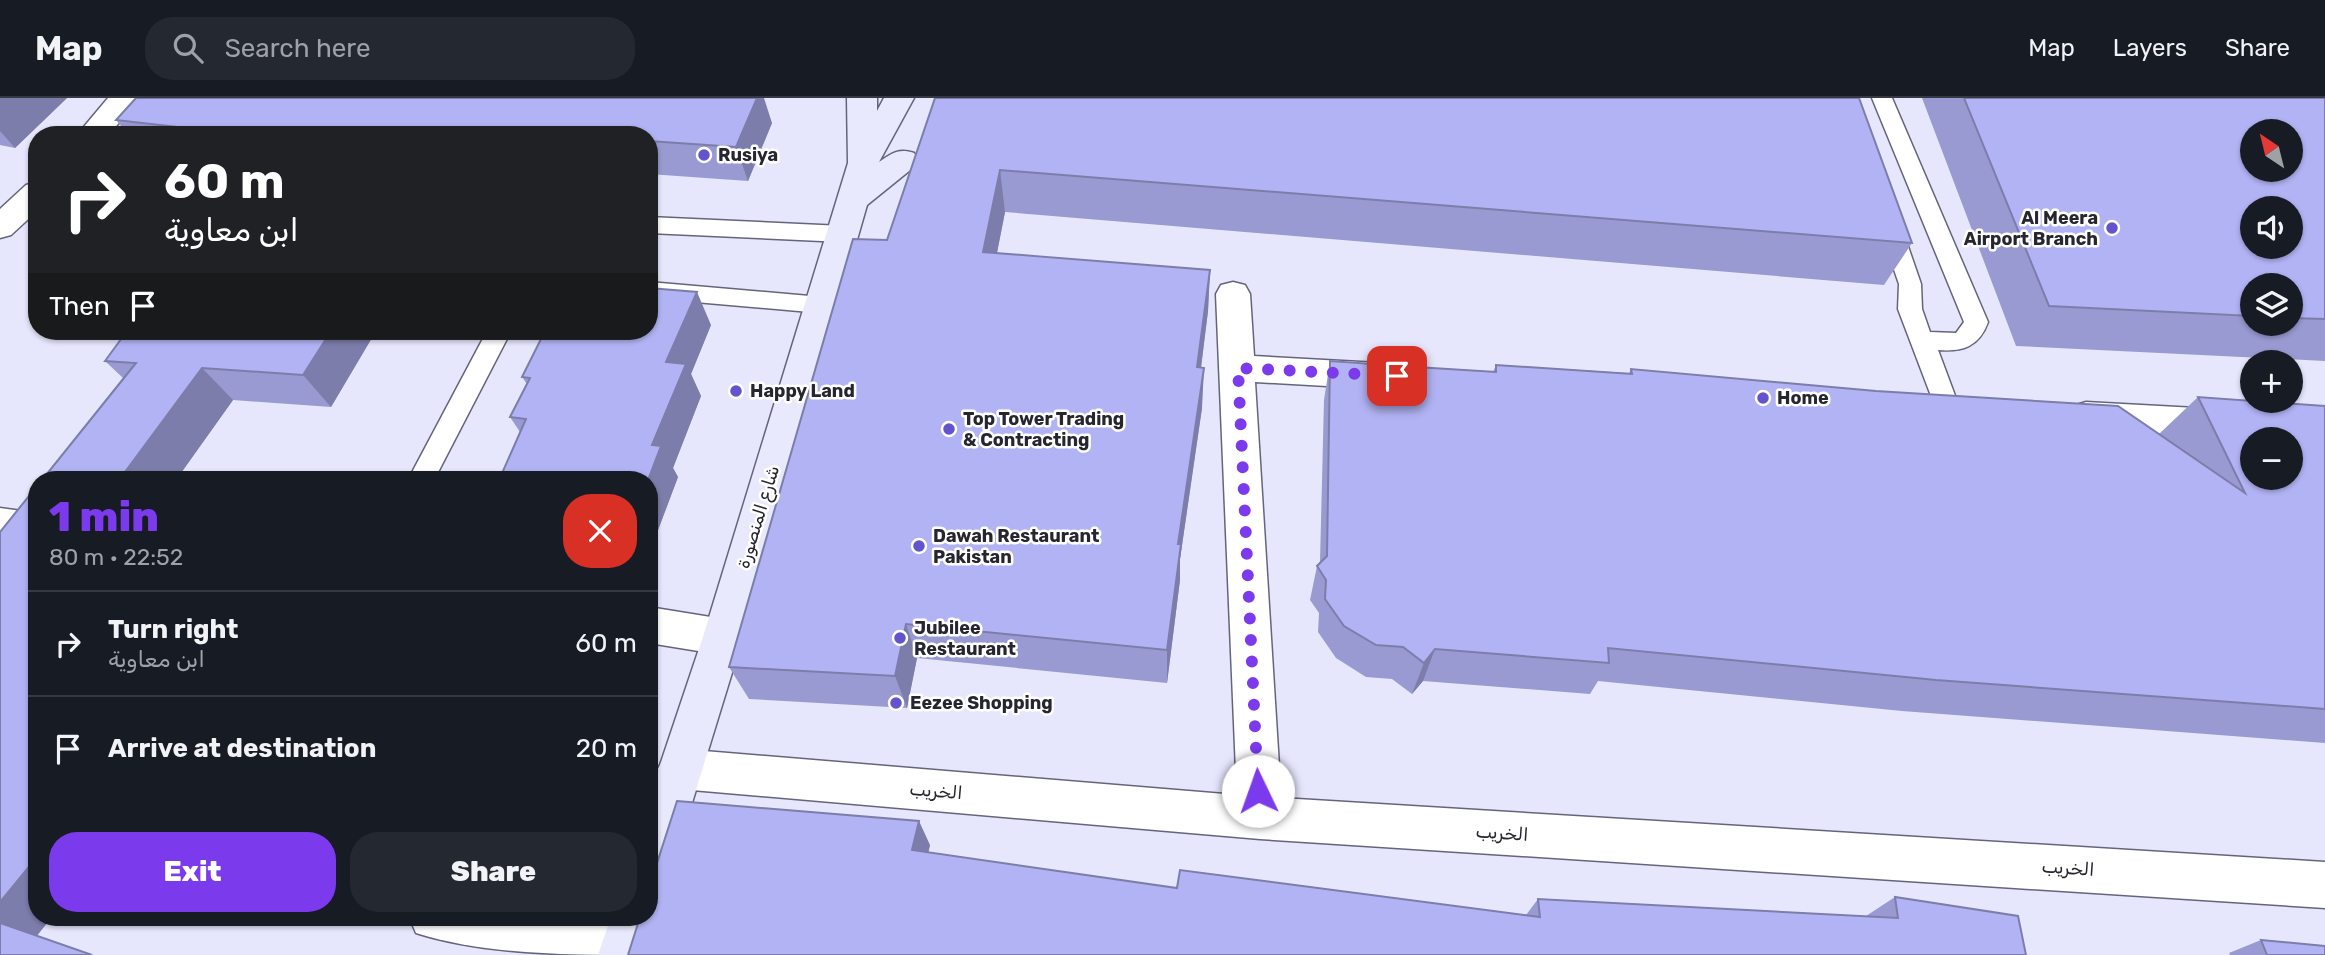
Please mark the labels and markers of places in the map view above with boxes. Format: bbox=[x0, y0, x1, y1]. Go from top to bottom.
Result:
place label: Rusiya bbox=[718, 144, 778, 166]
marker: Rusiya bbox=[696, 147, 712, 163]
place label: Al Meera Airport Branch bbox=[1964, 207, 2098, 250]
marker: Al Meera Airport Branch bbox=[2104, 220, 2120, 236]
pin bbox=[1367, 346, 1427, 406]
place label: Happy Land bbox=[750, 380, 855, 402]
marker: Happy Land bbox=[728, 383, 744, 399]
place label: Home bbox=[1777, 387, 1829, 409]
marker: Home bbox=[1755, 390, 1771, 406]
place label: Top Tower Trading & Contracting bbox=[963, 408, 1124, 451]
marker: Top Tower Trading & Contracting bbox=[941, 421, 957, 437]
place label: Dawah Restaurant Pakistan bbox=[933, 525, 1099, 568]
marker: Dawah Restaurant Pakistan bbox=[911, 538, 927, 554]
place label: Jubilee Restaurant bbox=[914, 617, 1016, 660]
marker: Jubilee Restaurant bbox=[892, 630, 908, 646]
place label: Eezee Shopping bbox=[910, 692, 1053, 714]
marker: Eezee Shopping bbox=[888, 695, 904, 711]

